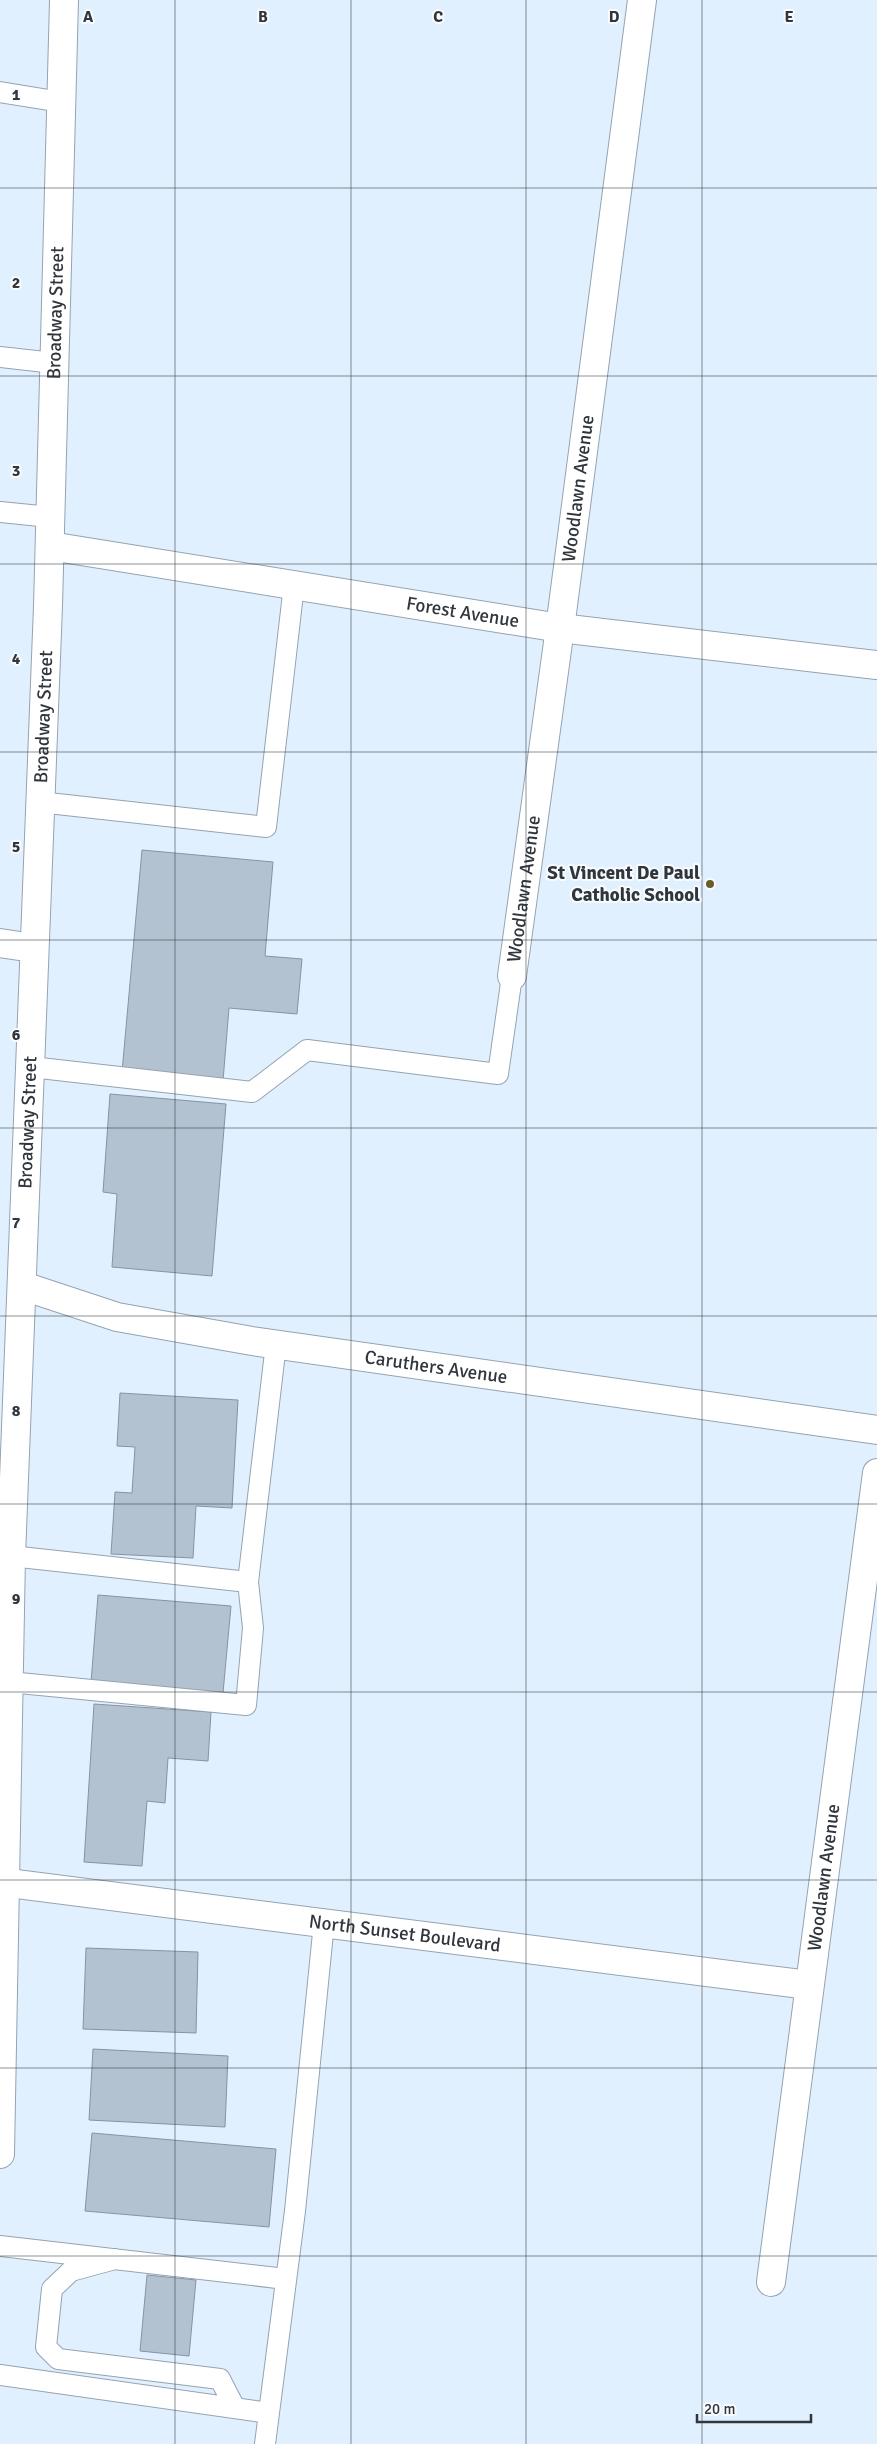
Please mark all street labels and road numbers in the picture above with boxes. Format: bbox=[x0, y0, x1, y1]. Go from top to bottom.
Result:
street label: Broadway Street bbox=[42, 246, 69, 380]
street label: Woodlawn Avenue bbox=[557, 414, 600, 563]
street label: Forest Avenue bbox=[404, 591, 521, 633]
street label: Broadway Street bbox=[29, 649, 58, 784]
street label: Woodlawn Avenue bbox=[502, 814, 546, 964]
street label: Broadway Street bbox=[13, 1055, 42, 1189]
street label: Caruthers Avenue bbox=[363, 1345, 509, 1389]
street label: Woodlawn Avenue bbox=[802, 1802, 846, 1952]
street label: North Sunset Boulevard bbox=[307, 1909, 502, 1958]

